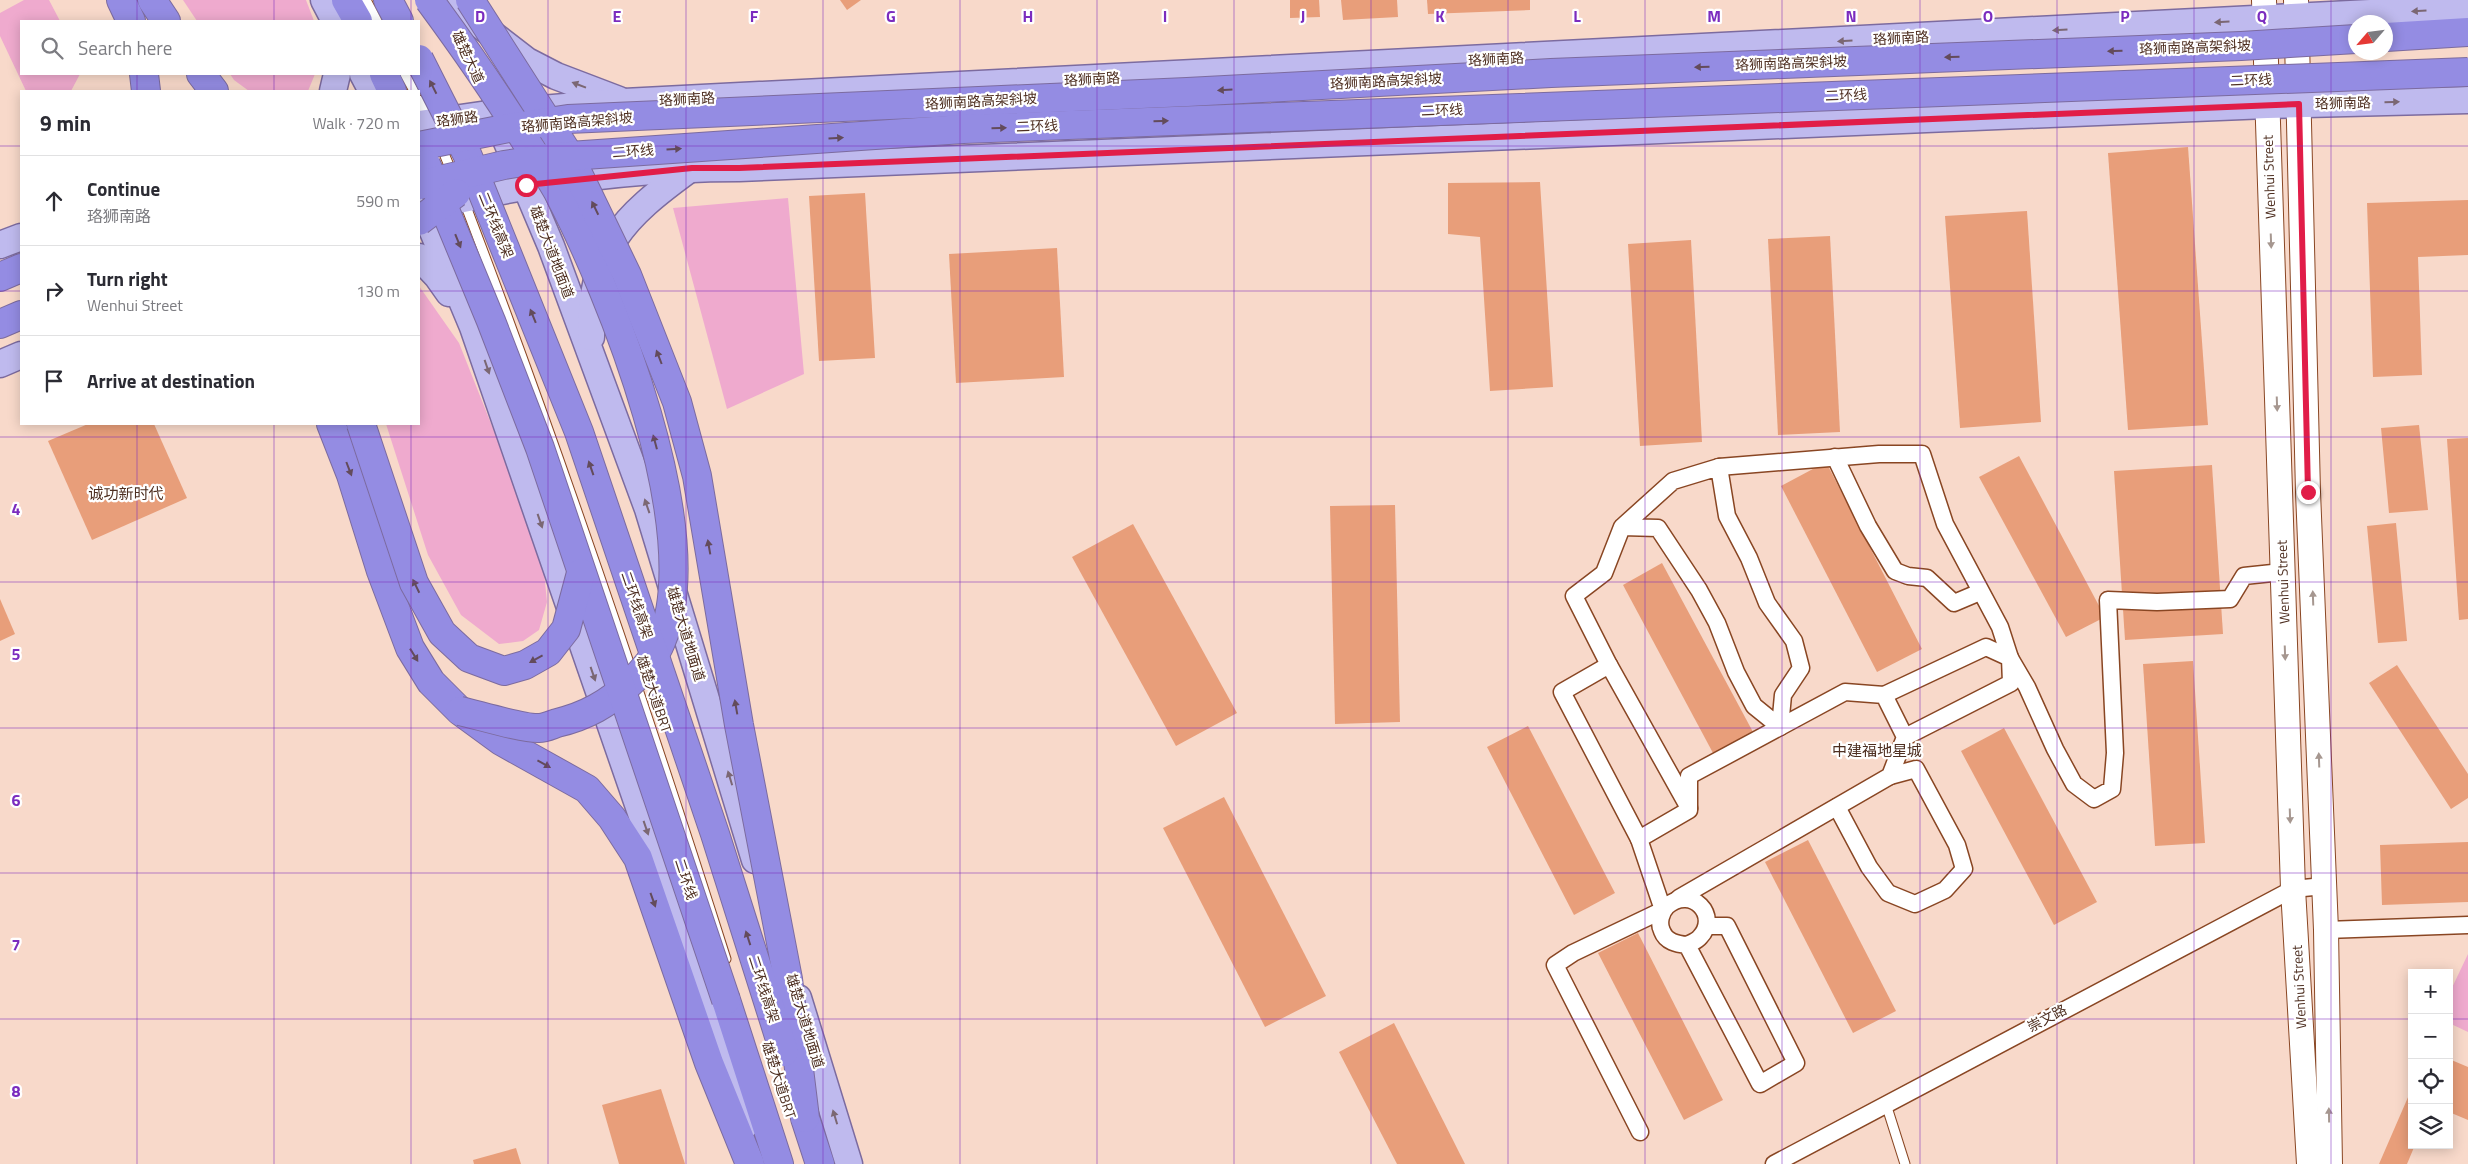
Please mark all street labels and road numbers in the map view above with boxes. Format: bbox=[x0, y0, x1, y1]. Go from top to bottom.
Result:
street label: 珞狮南路 bbox=[1872, 26, 1929, 49]
street label: 雄楚大道 bbox=[447, 27, 490, 87]
street label: 珞狮南路高架斜坡 bbox=[2139, 34, 2251, 59]
street label: 珞狮南路 bbox=[1467, 47, 1524, 70]
street label: 珞狮南路高架斜坡 bbox=[1735, 50, 1847, 75]
street label: 珞狮南路 bbox=[1063, 67, 1120, 90]
street label: 珞狮南路高架斜坡 bbox=[1330, 67, 1442, 94]
street label: 二环线 bbox=[2230, 68, 2272, 91]
street label: 二环线 bbox=[1825, 83, 1867, 106]
street label: 珞狮南路 bbox=[658, 87, 715, 110]
street label: 珞狮南路高架斜坡 bbox=[925, 87, 1037, 114]
street label: 珞狮南路 bbox=[2315, 92, 2371, 113]
street label: 二环线 bbox=[1421, 98, 1463, 121]
street label: 珞狮路 bbox=[435, 105, 479, 132]
street label: 珞狮南路高架斜坡 bbox=[520, 106, 634, 137]
street label: 二环线 bbox=[1016, 114, 1058, 137]
street label: Wenhui Street bbox=[2257, 135, 2280, 219]
street label: 二环线 bbox=[611, 139, 655, 162]
street label: 二环线高架 bbox=[474, 188, 519, 261]
street label: 雄楚大道地面道 bbox=[525, 202, 580, 301]
street label: Wenhui Street bbox=[2271, 540, 2294, 624]
street label: 二环线高架 bbox=[616, 568, 659, 641]
street label: 雄楚大道地面道 bbox=[662, 584, 711, 684]
street label: 雄楚大道BRT bbox=[631, 652, 678, 736]
street label: 二环线 bbox=[670, 856, 703, 902]
street label: Wenhui Street bbox=[2286, 944, 2311, 1029]
street label: 二环线高架 bbox=[744, 952, 785, 1025]
street label: 雄楚大道地面道 bbox=[781, 971, 830, 1071]
street label: 崇文路 bbox=[2023, 998, 2070, 1037]
street label: 雄楚大道BRT bbox=[757, 1038, 802, 1122]

